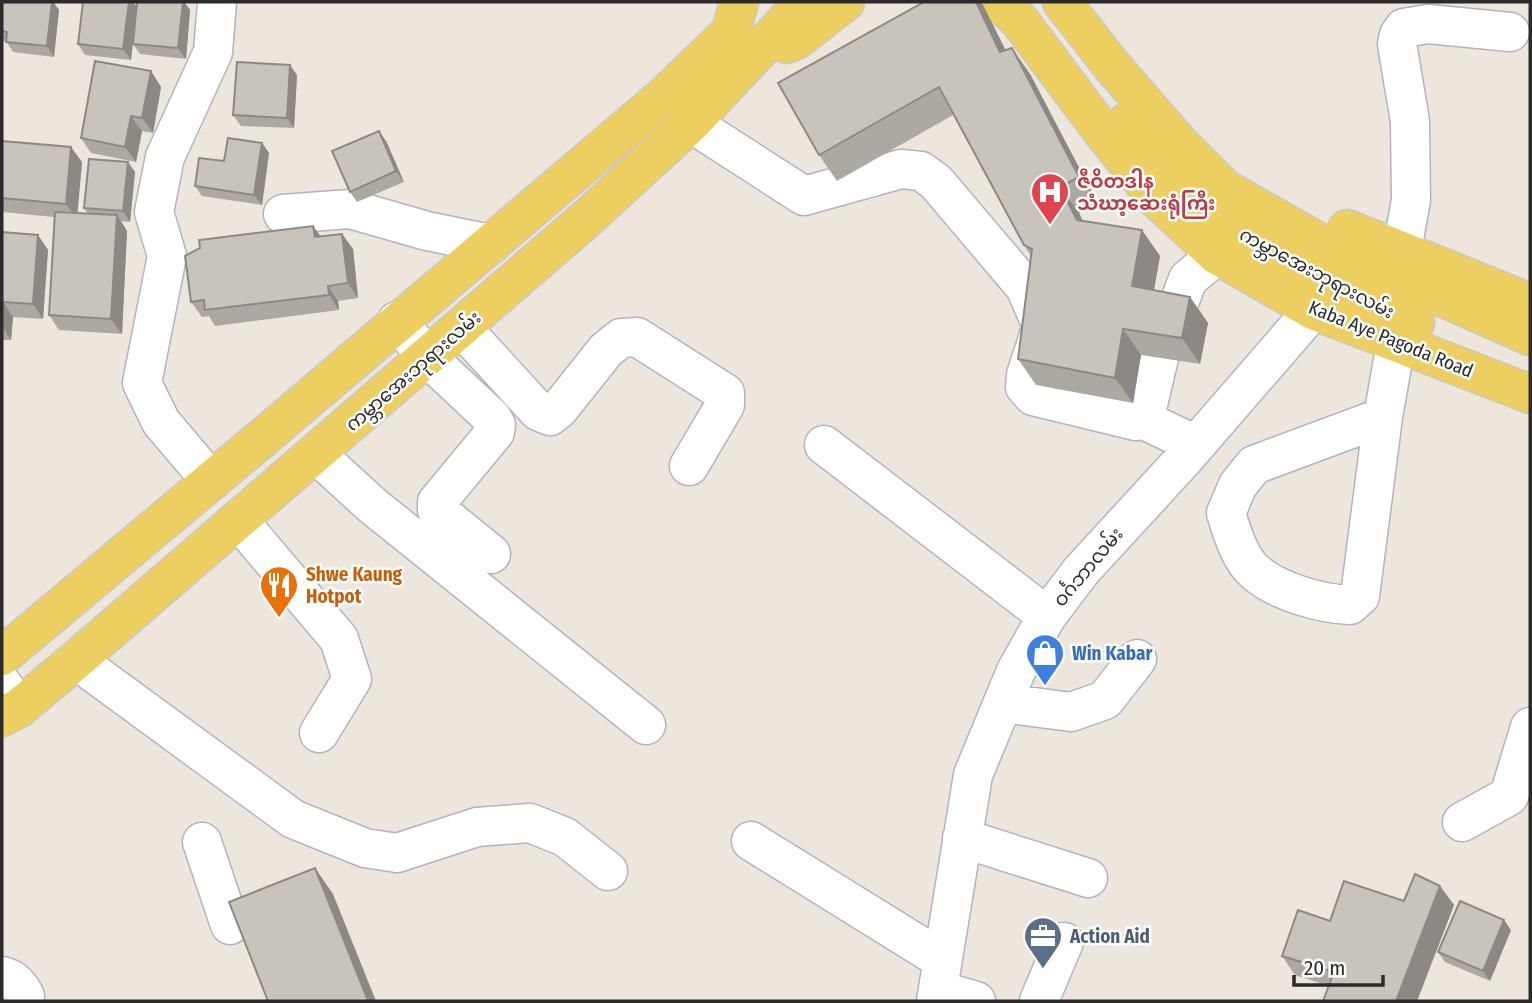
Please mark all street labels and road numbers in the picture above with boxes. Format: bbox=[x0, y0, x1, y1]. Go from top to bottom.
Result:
street label: ကမ္ဘာအေးဘုရားလမ်း bbox=[1233, 220, 1400, 328]
street label: Kaba Aye Pagoda Road bbox=[1305, 296, 1477, 382]
street label: ကမ္ဘာအေးဘုရားလမ်း bbox=[339, 304, 489, 440]
street label: ဝင်္ဂဘာလမ်း bbox=[1046, 521, 1128, 611]

